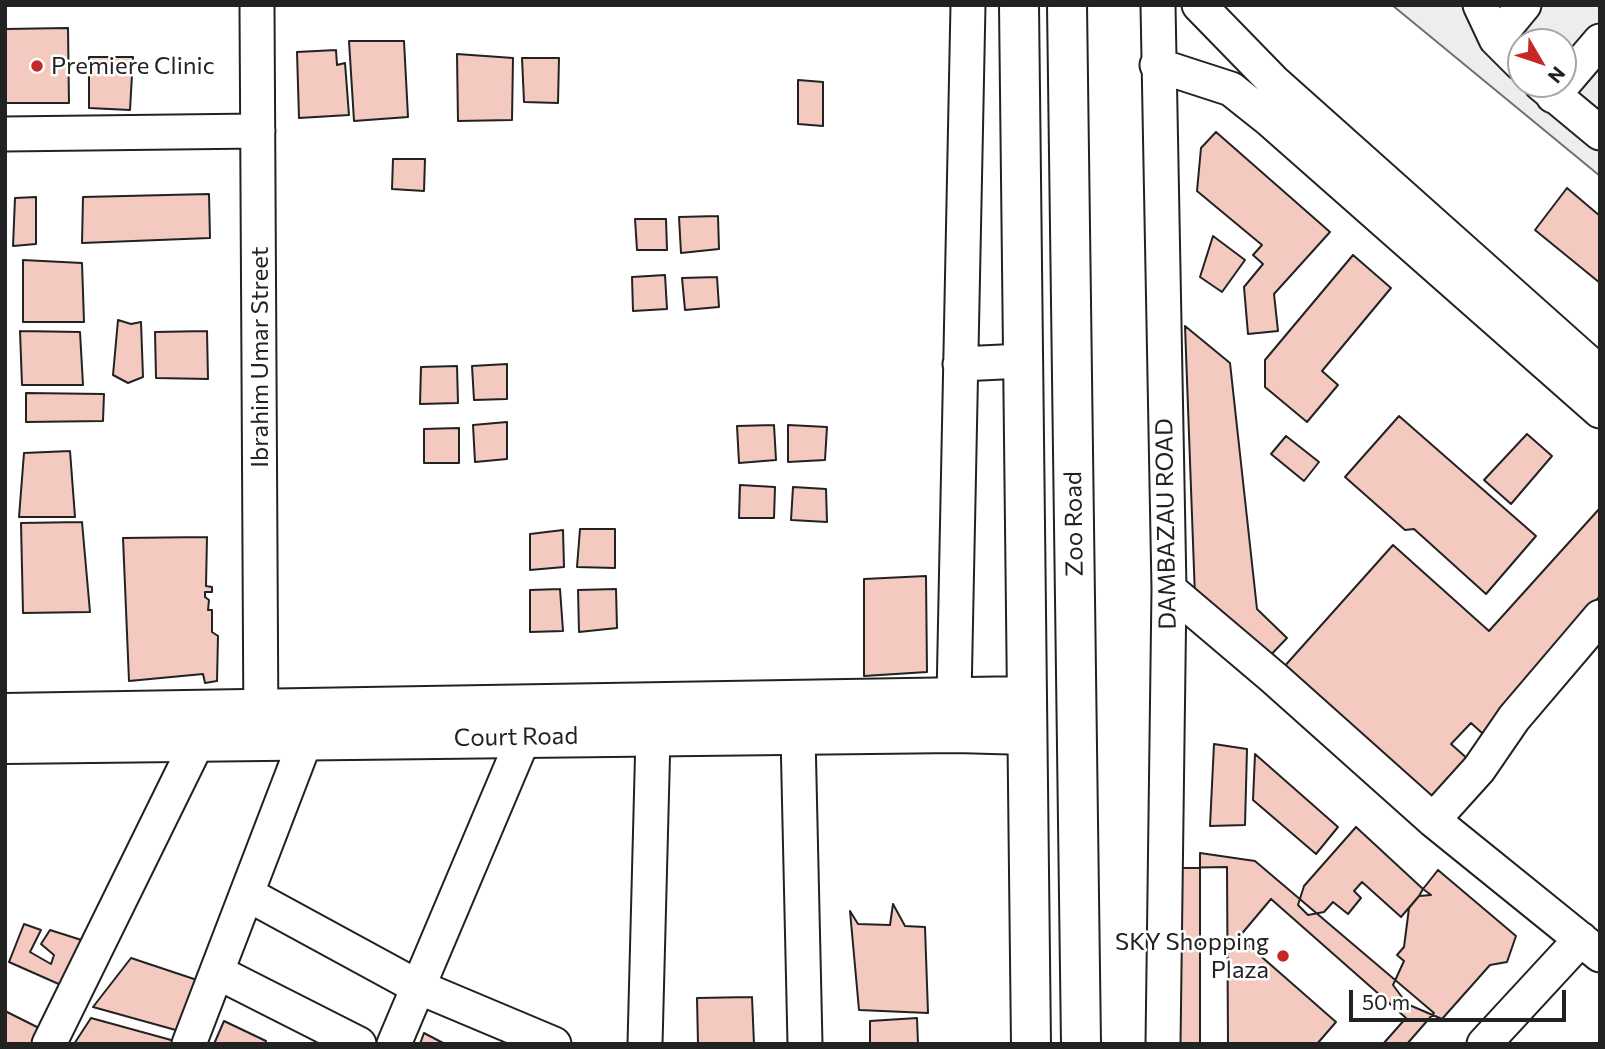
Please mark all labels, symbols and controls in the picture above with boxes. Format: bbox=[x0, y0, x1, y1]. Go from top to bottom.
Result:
north arrow bbox=[1507, 28, 1577, 98]
place label: Premiere Clinic bbox=[51, 52, 215, 80]
marker: Premiere Clinic bbox=[29, 58, 45, 74]
text: N bbox=[1544, 62, 1571, 88]
street label: Ibrahim Umar Street bbox=[246, 246, 274, 468]
street label: DAMBAZAU ROAD bbox=[1150, 418, 1182, 630]
street label: Zoo Road bbox=[1059, 471, 1089, 577]
street label: Court Road bbox=[454, 722, 578, 752]
place label: SKY Shopping Plaza bbox=[1115, 928, 1269, 984]
marker: SKY Shopping Plaza bbox=[1275, 948, 1291, 964]
scale bar bbox=[1353, 976, 1570, 1020]
text: 50 m bbox=[1362, 989, 1410, 1014]

